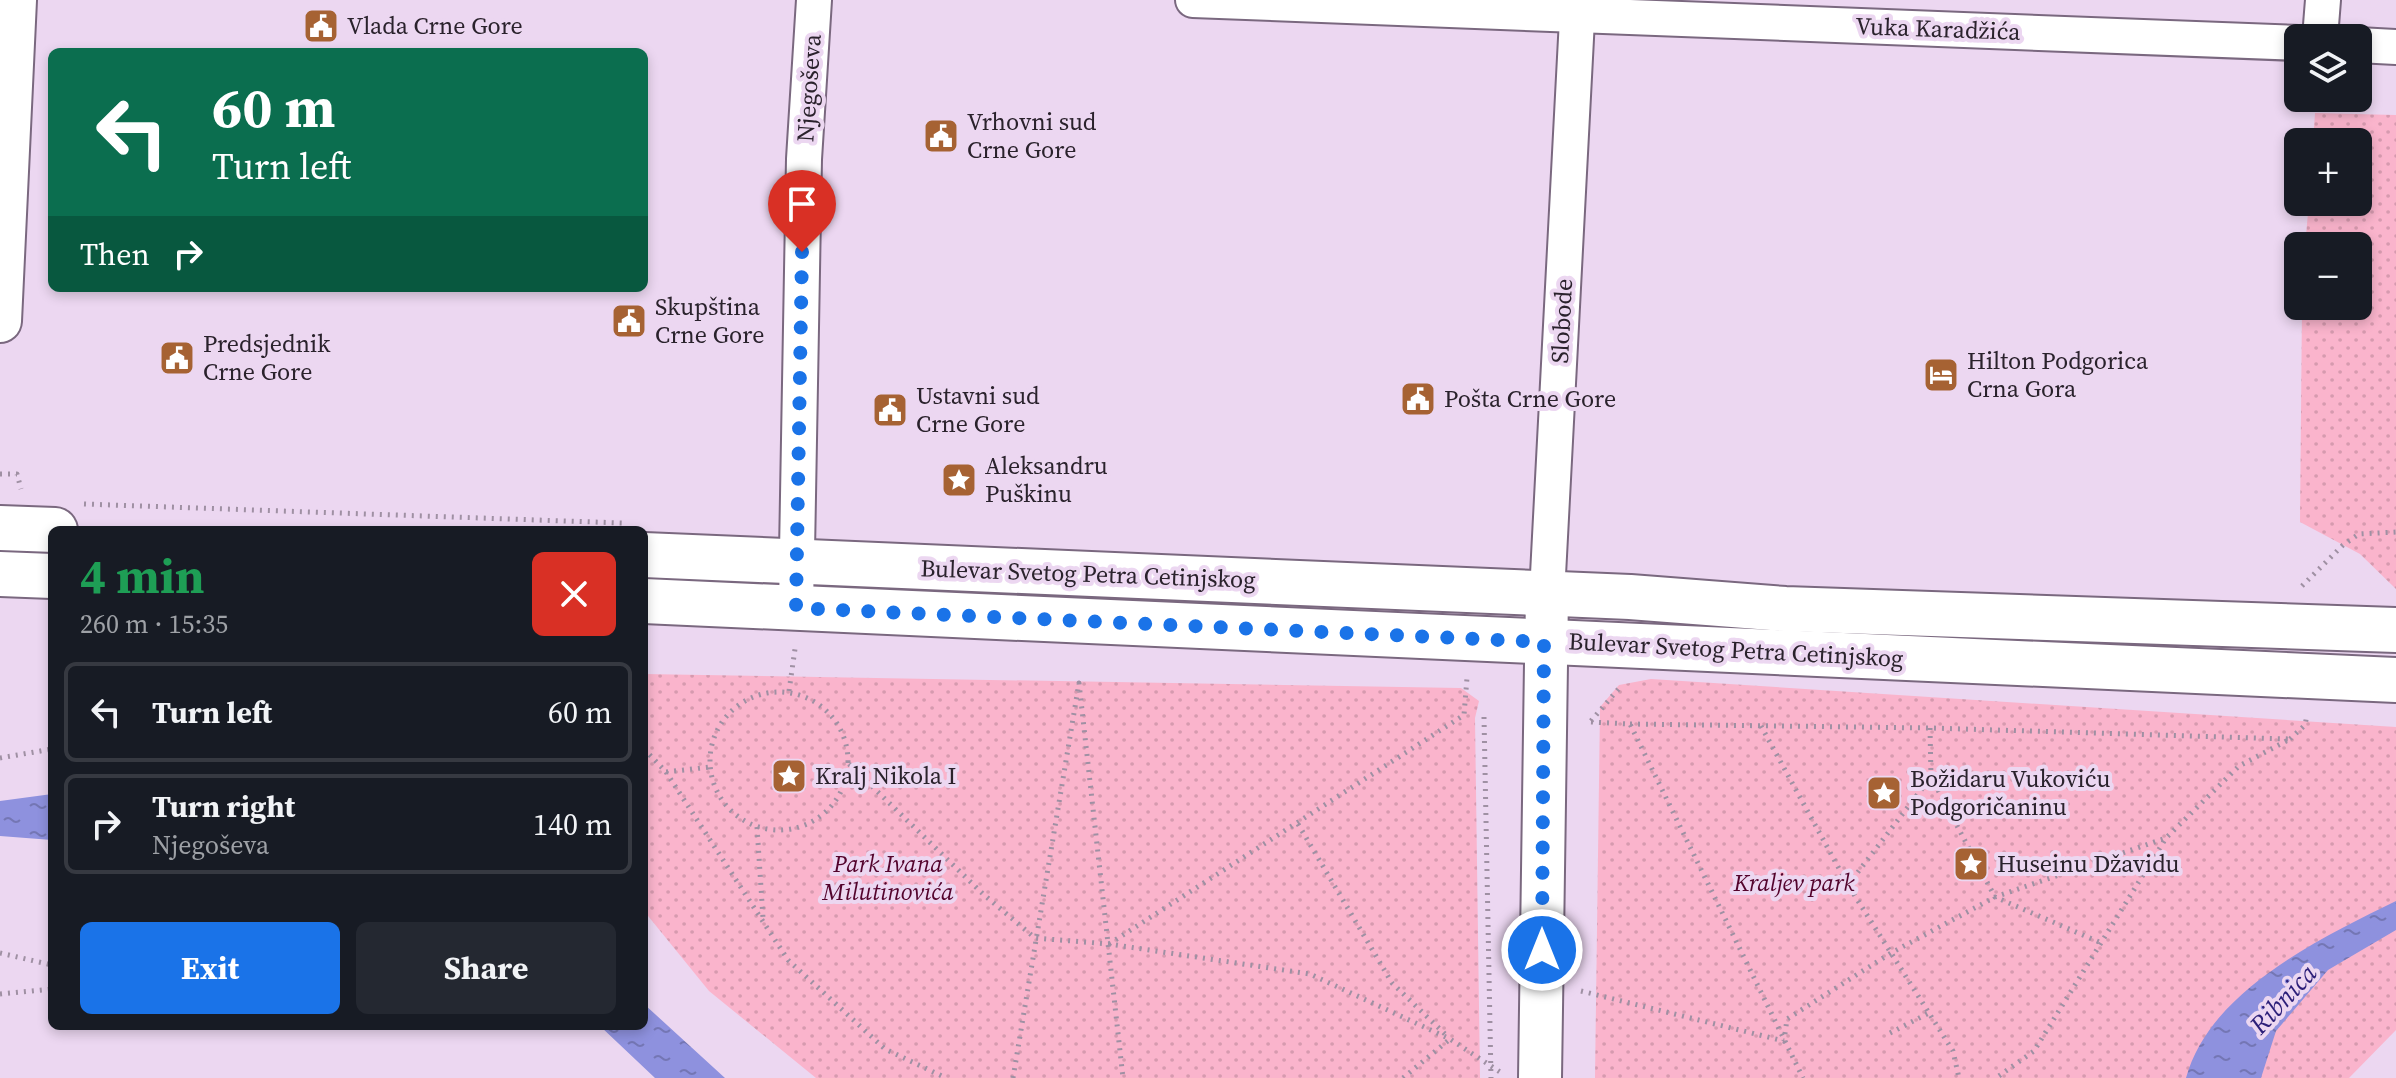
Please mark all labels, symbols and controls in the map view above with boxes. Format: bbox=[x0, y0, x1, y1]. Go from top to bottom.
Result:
public building icon: Vlada Crne Gore bbox=[302, 7, 340, 45]
place label: Vlada Crne Gore bbox=[347, 9, 523, 42]
street label: Vuka Karadžića bbox=[1855, 9, 2022, 48]
map controls bbox=[2284, 24, 2372, 320]
button: layers bbox=[2284, 24, 2372, 112]
street label: Njegoševa bbox=[788, 32, 829, 143]
text: 60 m bbox=[212, 69, 335, 146]
icon: left bbox=[80, 80, 184, 184]
place label: Vrhovni sud Crne Gore bbox=[967, 105, 1097, 166]
public building icon: Vrhovni sud Crne Gore bbox=[922, 117, 960, 155]
button: + bbox=[2284, 128, 2372, 216]
text: Turn left bbox=[212, 142, 351, 191]
pin bbox=[768, 170, 836, 252]
icon: arrive bbox=[780, 182, 824, 226]
icon: right bbox=[166, 232, 210, 276]
button: − bbox=[2284, 232, 2372, 320]
text: Then bbox=[80, 234, 150, 275]
street label: Slobode bbox=[1543, 278, 1580, 364]
place label: Skupština Crne Gore bbox=[655, 290, 764, 351]
public building icon: Skupština Crne Gore bbox=[610, 302, 648, 340]
place label: Predsjednik Crne Gore bbox=[203, 327, 331, 388]
public building icon: Predsjednik Crne Gore bbox=[158, 339, 196, 377]
place label: Hilton Podgorica Crna Gora bbox=[1967, 344, 2149, 405]
hotel icon: Hilton Podgorica Crna Gora bbox=[1922, 356, 1960, 394]
place label: Ustavni sud Crne Gore bbox=[916, 379, 1040, 440]
public building icon: Pošta Crne Gore bbox=[1399, 380, 1437, 418]
place label: Pošta Crne Gore bbox=[1444, 382, 1616, 415]
public building icon: Ustavni sud Crne Gore bbox=[871, 391, 909, 429]
place label: Aleksandru Puškinu bbox=[985, 449, 1108, 510]
place icon: Aleksandru Puškinu bbox=[940, 461, 978, 499]
text: 4 min bbox=[80, 543, 205, 609]
street label: Bulevar Svetog Petra Cetinjskog bbox=[920, 551, 1256, 596]
button: close bbox=[532, 552, 616, 636]
text: 260 m · 15:35 bbox=[80, 606, 228, 642]
street label: Bulevar Svetog Petra Cetinjskog bbox=[1568, 624, 1904, 675]
icon: left bbox=[84, 690, 128, 734]
text: Turn left bbox=[152, 692, 272, 733]
text: 60 m bbox=[548, 692, 612, 733]
place icon: Kralj Nikola I bbox=[770, 757, 808, 795]
place label: Kralj Nikola I bbox=[815, 759, 957, 792]
place label: Božidaru Vukoviću Podgoričaninu bbox=[1910, 762, 2110, 823]
place icon: Božidaru Vukoviću Podgoričaninu bbox=[1865, 774, 1903, 812]
text: Turn right bbox=[152, 786, 295, 827]
icon: right bbox=[84, 802, 128, 846]
text: 140 m bbox=[533, 804, 612, 845]
text: Njegoševa bbox=[152, 827, 269, 863]
place icon: Huseinu Džavidu bbox=[1952, 845, 1990, 883]
park label: Park Ivana Milutinovića bbox=[821, 847, 954, 908]
place label: Huseinu Džavidu bbox=[1997, 847, 2180, 880]
park label: Kraljev park bbox=[1732, 866, 1855, 899]
position arrow bbox=[1500, 908, 1584, 992]
button: Exit bbox=[80, 922, 340, 1014]
button: Share bbox=[356, 922, 616, 1014]
water label: Ribnica bbox=[2240, 956, 2325, 1043]

